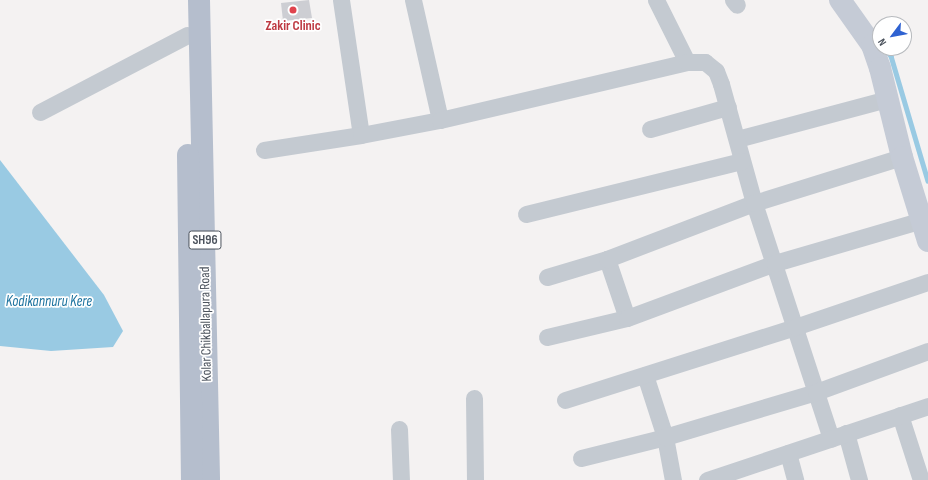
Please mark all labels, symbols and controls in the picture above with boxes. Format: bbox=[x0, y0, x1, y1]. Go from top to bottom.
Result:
marker: Zakir Clinic bbox=[287, 4, 299, 16]
north arrow bbox=[872, 16, 912, 56]
place label: Zakir Clinic bbox=[265, 18, 321, 34]
text: N bbox=[875, 36, 889, 48]
road number: SH96 bbox=[188, 229, 222, 251]
street label: Kolar Chikballapura Road bbox=[197, 266, 215, 382]
water label: Kodikannuru Kere bbox=[6, 293, 92, 311]

